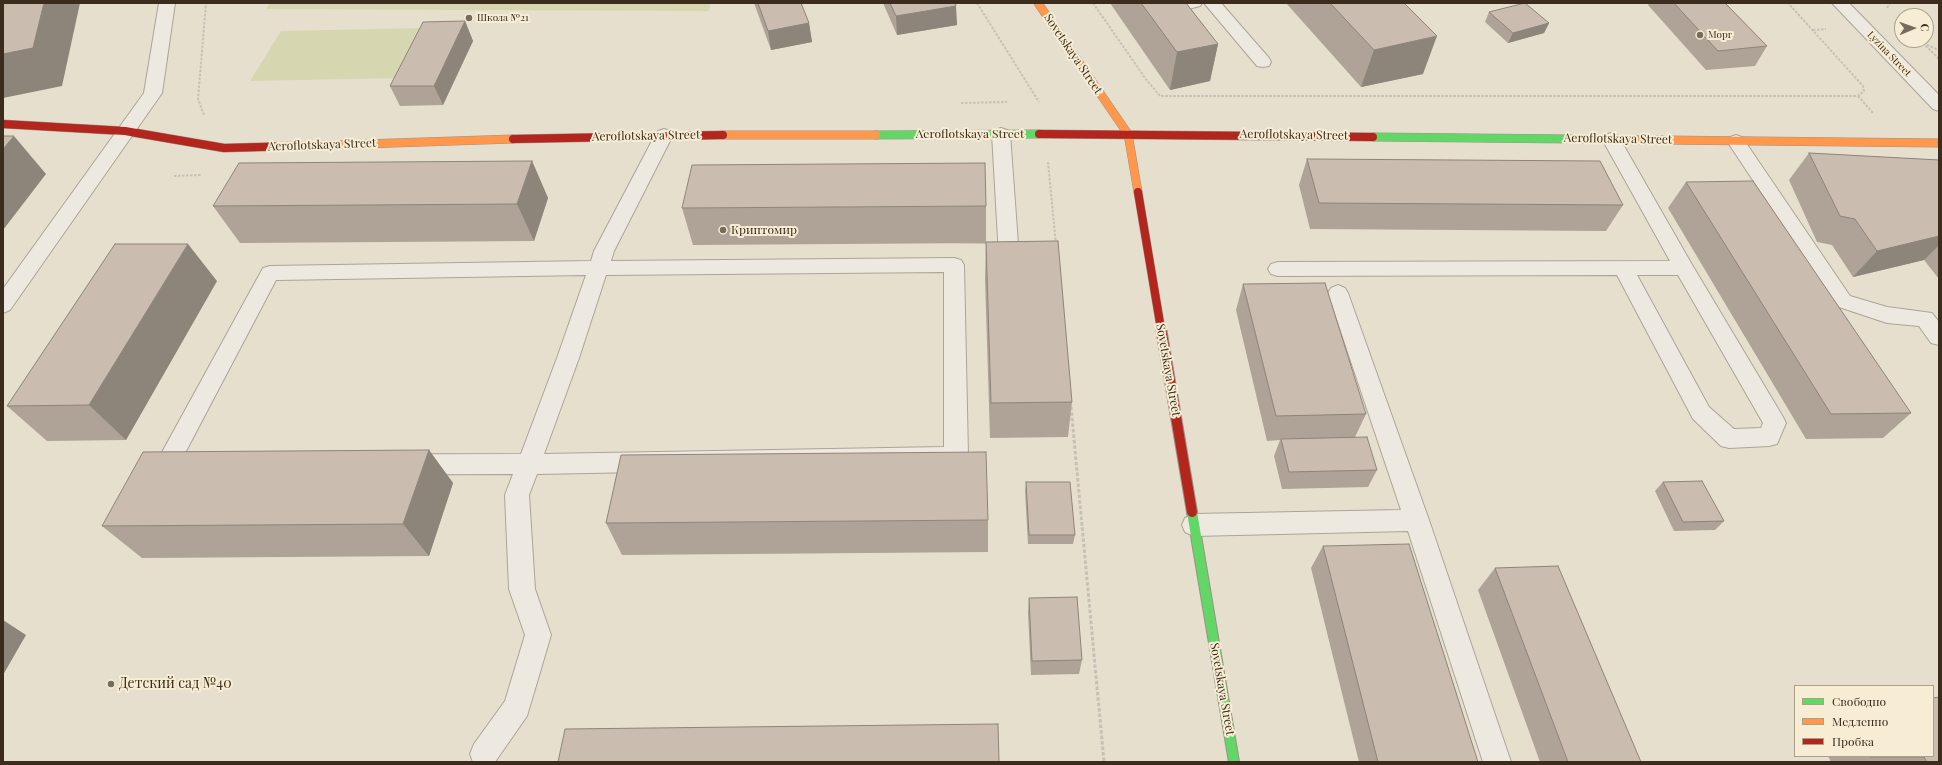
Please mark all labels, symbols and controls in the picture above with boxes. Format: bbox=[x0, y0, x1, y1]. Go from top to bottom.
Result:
north arrow bbox=[1894, 8, 1934, 48]
street label: Sovetskaya Street bbox=[1041, 11, 1105, 97]
place label: Школа №21 bbox=[477, 12, 529, 24]
marker: Школа №21 bbox=[464, 13, 474, 23]
text: С bbox=[1918, 23, 1933, 32]
place label: Морг bbox=[1708, 29, 1732, 41]
street label: Lyzina Street bbox=[1864, 29, 1914, 79]
marker: Морг bbox=[1695, 30, 1705, 40]
street label: Aeroflotskaya Street bbox=[916, 127, 1024, 141]
street label: Aeroflotskaya Street bbox=[1240, 127, 1348, 143]
street label: Aeroflotskaya Street bbox=[592, 128, 700, 144]
street label: Aeroflotskaya Street bbox=[1564, 131, 1672, 147]
street label: Aeroflotskaya Street bbox=[268, 136, 376, 154]
place label: Криптомир bbox=[731, 223, 797, 237]
marker: Криптомир bbox=[718, 225, 728, 235]
street label: Sovetskaya Street bbox=[1153, 322, 1183, 418]
street label: Sovetskaya Street bbox=[1207, 641, 1237, 737]
place label: Детский сад №40 bbox=[119, 676, 232, 692]
marker: Детский сад №40 bbox=[106, 679, 116, 689]
legend bbox=[1794, 685, 1934, 757]
text: Свободно bbox=[1832, 693, 1886, 709]
text: Медленно bbox=[1832, 713, 1888, 729]
text: Пробка bbox=[1832, 733, 1874, 749]

